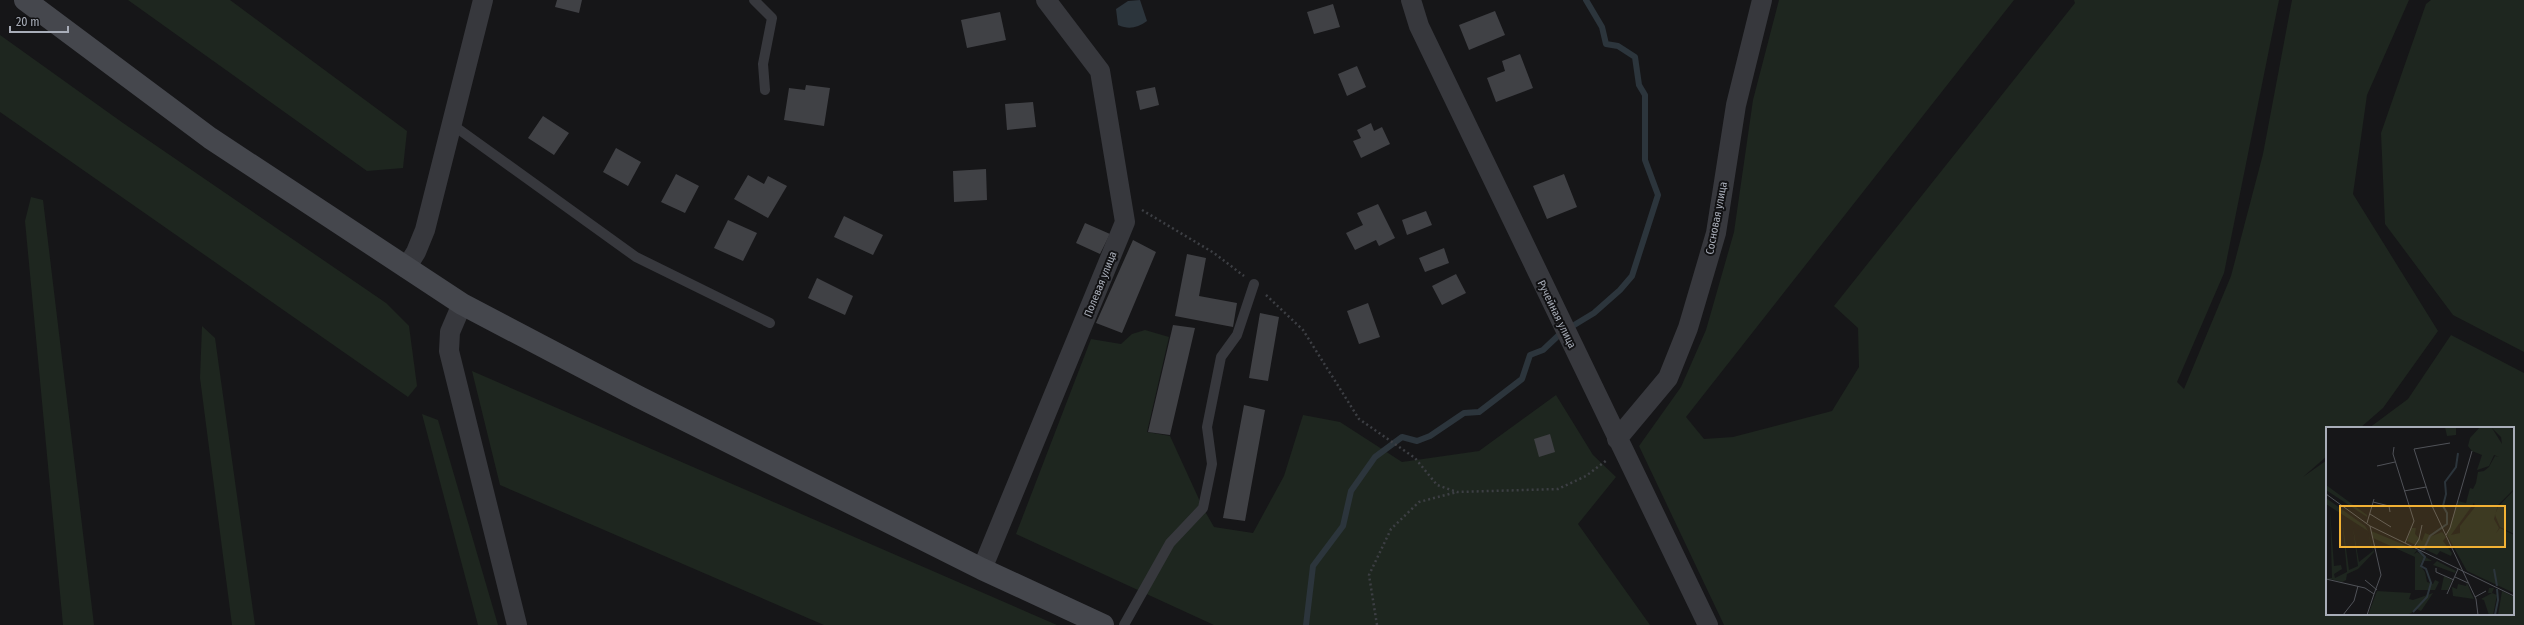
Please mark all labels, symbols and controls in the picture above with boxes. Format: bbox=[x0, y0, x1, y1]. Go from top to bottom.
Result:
scale bar bbox=[10, 8, 68, 34]
text: 20 m bbox=[16, 15, 40, 29]
street label: Сосновая улица bbox=[1703, 181, 1730, 256]
street label: Полевая улица bbox=[1081, 249, 1120, 319]
street label: Ручейная улица bbox=[1534, 278, 1579, 350]
inset map bbox=[2326, 427, 2514, 615]

